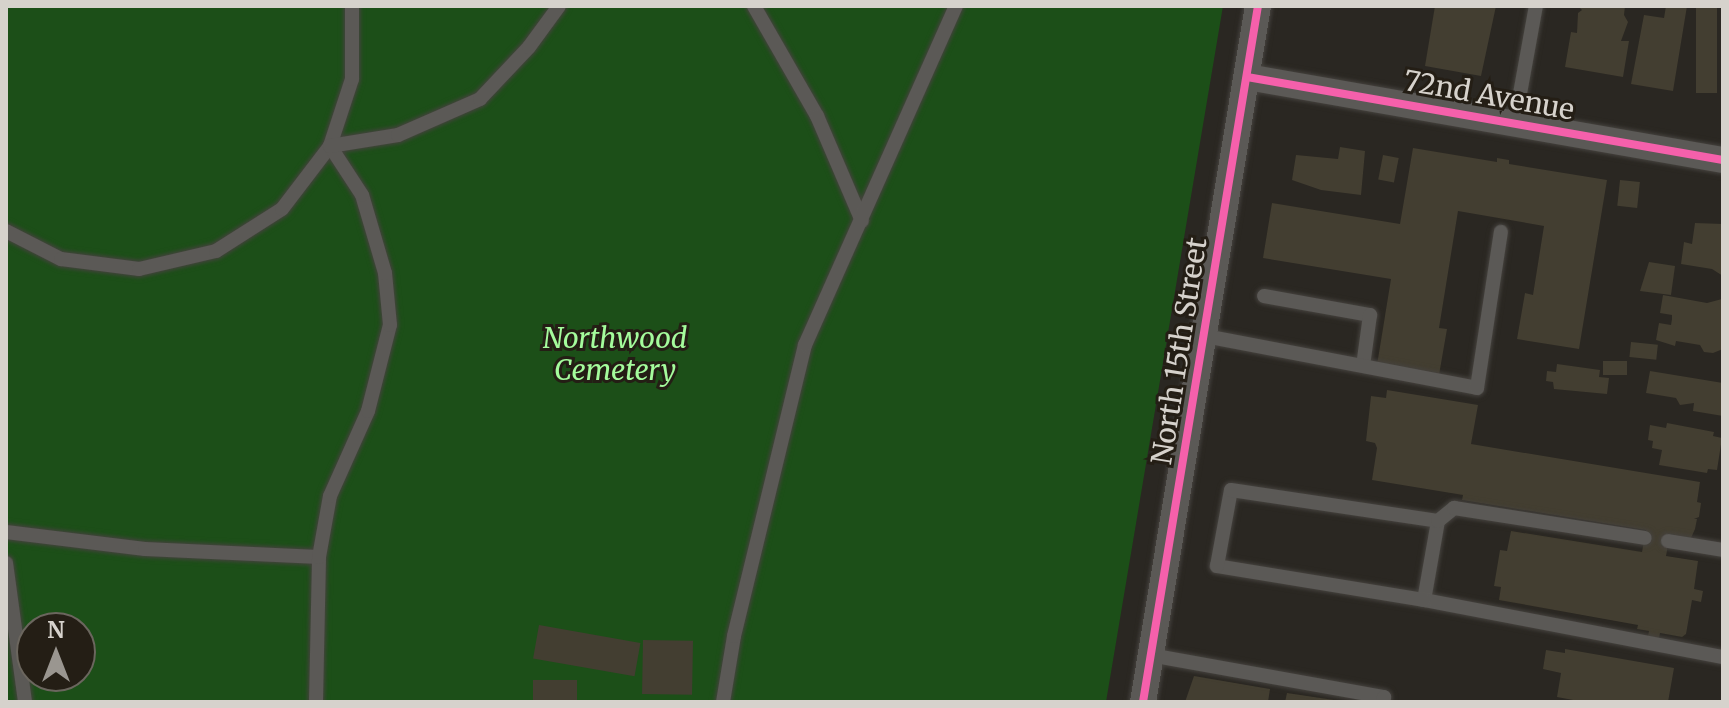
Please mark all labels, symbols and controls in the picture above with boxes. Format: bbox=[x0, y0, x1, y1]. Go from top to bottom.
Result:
street label: 72nd Avenue bbox=[1401, 63, 1577, 127]
street label: North 15th Street bbox=[1144, 235, 1214, 467]
park label: Northwood Cemetery bbox=[543, 321, 687, 387]
north arrow bbox=[16, 612, 96, 692]
text: N bbox=[47, 616, 65, 644]

